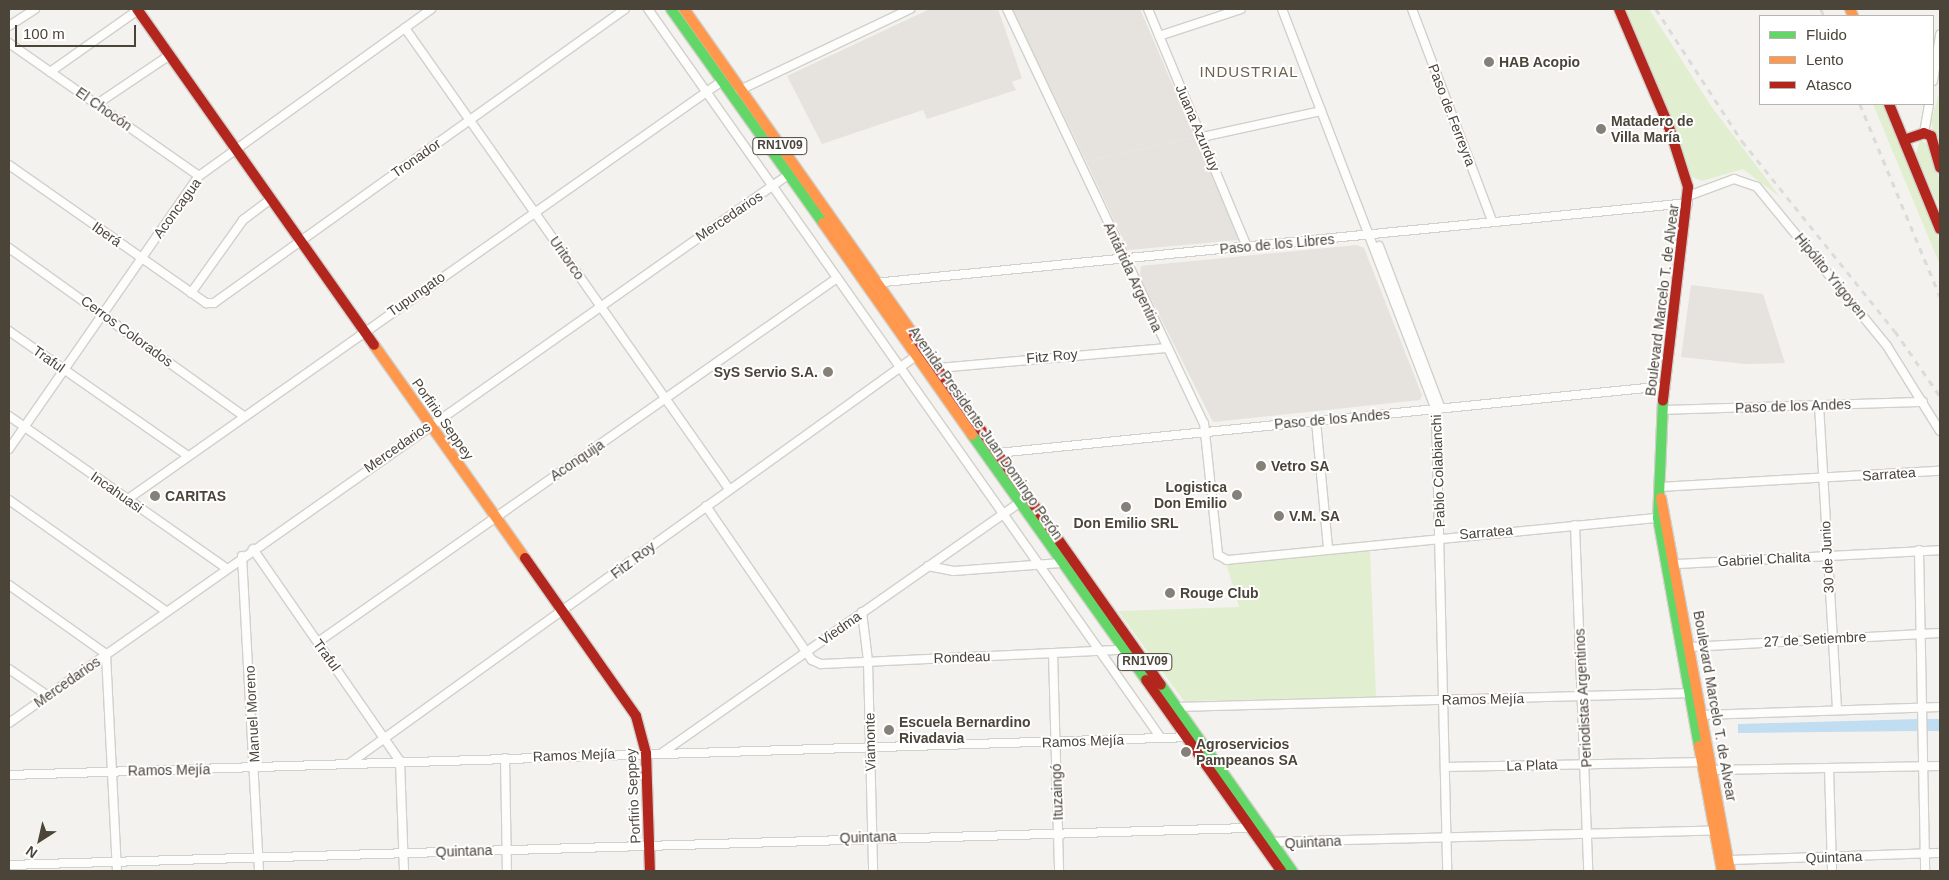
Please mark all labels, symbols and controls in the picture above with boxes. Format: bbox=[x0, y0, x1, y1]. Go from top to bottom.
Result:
scale bar bbox=[18, 15, 139, 47]
legend bbox=[1759, 15, 1934, 105]
text: 100 m bbox=[23, 25, 65, 42]
text: Fluido bbox=[1806, 26, 1847, 43]
text: Lento bbox=[1806, 51, 1844, 68]
place label: HAB Acopio bbox=[1499, 54, 1581, 70]
marker: HAB Acopio bbox=[1483, 56, 1495, 68]
street label: Paso de Ferreyra bbox=[1425, 62, 1479, 168]
district label: INDUSTRIAL bbox=[1198, 63, 1300, 81]
text: Atasco bbox=[1806, 76, 1852, 93]
street label: Juana Azurduy bbox=[1172, 82, 1224, 174]
street label: El Chocón bbox=[73, 84, 135, 134]
place label: Matadero de Villa María bbox=[1611, 113, 1693, 146]
marker: Matadero de Villa María bbox=[1595, 123, 1607, 135]
street label: Tronador bbox=[388, 135, 444, 181]
road number: RN1V09 bbox=[751, 136, 809, 156]
street label: Aconcagua bbox=[150, 175, 204, 241]
street label: Mercedarios bbox=[692, 187, 766, 245]
street label: Boulevard Marcelo T. de Alvear bbox=[1642, 202, 1682, 398]
street label: Iberá bbox=[89, 218, 125, 250]
street label: Antártida Argentina bbox=[1100, 219, 1166, 335]
street label: Hipólito Yrigoyen bbox=[1791, 230, 1871, 322]
street label: Paso de los Libres bbox=[1219, 231, 1335, 257]
street label: Uritorco bbox=[546, 233, 588, 283]
street label: Tupungato bbox=[384, 268, 448, 320]
street label: Cerros Colorados bbox=[78, 292, 176, 370]
street label: Avenida Presidente Juan Domingo Perón bbox=[906, 323, 1066, 543]
street label: Traful bbox=[30, 342, 68, 376]
street label: Fitz Roy bbox=[1026, 345, 1078, 367]
place label: SyS Servio S.A. bbox=[714, 364, 818, 380]
marker: SyS Servio S.A. bbox=[822, 366, 834, 378]
street label: Porfirio Seppey bbox=[409, 375, 477, 463]
street label: Paso de los Andes bbox=[1734, 396, 1852, 416]
street label: Paso de los Andes bbox=[1273, 406, 1391, 432]
street label: Pablo Colabianchi bbox=[1428, 414, 1448, 528]
street label: Mercedarios bbox=[361, 418, 433, 476]
street label: Aconquija bbox=[547, 436, 607, 484]
place label: Vetro SA bbox=[1271, 458, 1329, 474]
marker: Vetro SA bbox=[1255, 460, 1267, 472]
street label: Sarratea bbox=[1862, 464, 1916, 484]
street label: Incahuasi bbox=[88, 468, 146, 516]
place label: Logistica Don Emilio bbox=[1154, 479, 1227, 512]
place label: CARITAS bbox=[165, 488, 226, 504]
marker: Logistica Don Emilio bbox=[1231, 489, 1243, 501]
marker: CARITAS bbox=[149, 490, 161, 502]
marker: Don Emilio SRL bbox=[1120, 501, 1132, 513]
place label: V.M. SA bbox=[1289, 508, 1340, 524]
marker: V.M. SA bbox=[1273, 510, 1285, 522]
place label: Don Emilio SRL bbox=[1074, 515, 1178, 531]
street label: 30 de Junio bbox=[1817, 520, 1837, 594]
street label: Sarratea bbox=[1459, 521, 1513, 543]
street label: Fitz Roy bbox=[607, 538, 659, 582]
street label: Gabriel Chalita bbox=[1717, 548, 1811, 570]
place label: Rouge Club bbox=[1180, 585, 1259, 601]
marker: Rouge Club bbox=[1164, 587, 1176, 599]
street label: Viedma bbox=[816, 608, 864, 648]
street label: Boulevard Marcelo T. de Alvear bbox=[1690, 609, 1740, 803]
street label: Periodistas Argentinos bbox=[1571, 628, 1595, 768]
street label: 27 de Setiembre bbox=[1763, 628, 1867, 650]
street label: Traful bbox=[310, 636, 344, 674]
street label: Rondeau bbox=[933, 648, 991, 666]
road number: RN1V09 bbox=[1116, 652, 1174, 672]
street label: Mercedarios bbox=[31, 653, 103, 711]
street label: Manuel Moreno bbox=[241, 665, 263, 763]
street label: Ramos Mejía bbox=[1442, 690, 1524, 708]
street label: Viamonte bbox=[861, 712, 879, 772]
place label: Escuela Bernardino Rivadavia bbox=[899, 714, 1030, 746]
marker: Escuela Bernardino Rivadavia bbox=[883, 724, 895, 736]
street label: Ramos Mejía bbox=[1041, 731, 1125, 751]
place label: Agroservicios Pampeanos SA bbox=[1196, 736, 1298, 769]
street label: Ramos Mejía bbox=[532, 745, 616, 765]
marker: Agroservicios Pampeanos SA bbox=[1180, 746, 1192, 758]
street label: Porfirio Seppey bbox=[622, 748, 644, 844]
street label: La Plata bbox=[1506, 756, 1558, 774]
street label: Ramos Mejía bbox=[128, 761, 210, 779]
street label: Ituzaingó bbox=[1048, 763, 1066, 821]
north arrow bbox=[15, 815, 65, 865]
street label: Quintana bbox=[839, 828, 897, 846]
street label: Quintana bbox=[1284, 832, 1342, 852]
street label: Quintana bbox=[435, 842, 493, 860]
text: N bbox=[23, 843, 40, 862]
street label: Quintana bbox=[1805, 848, 1863, 866]

